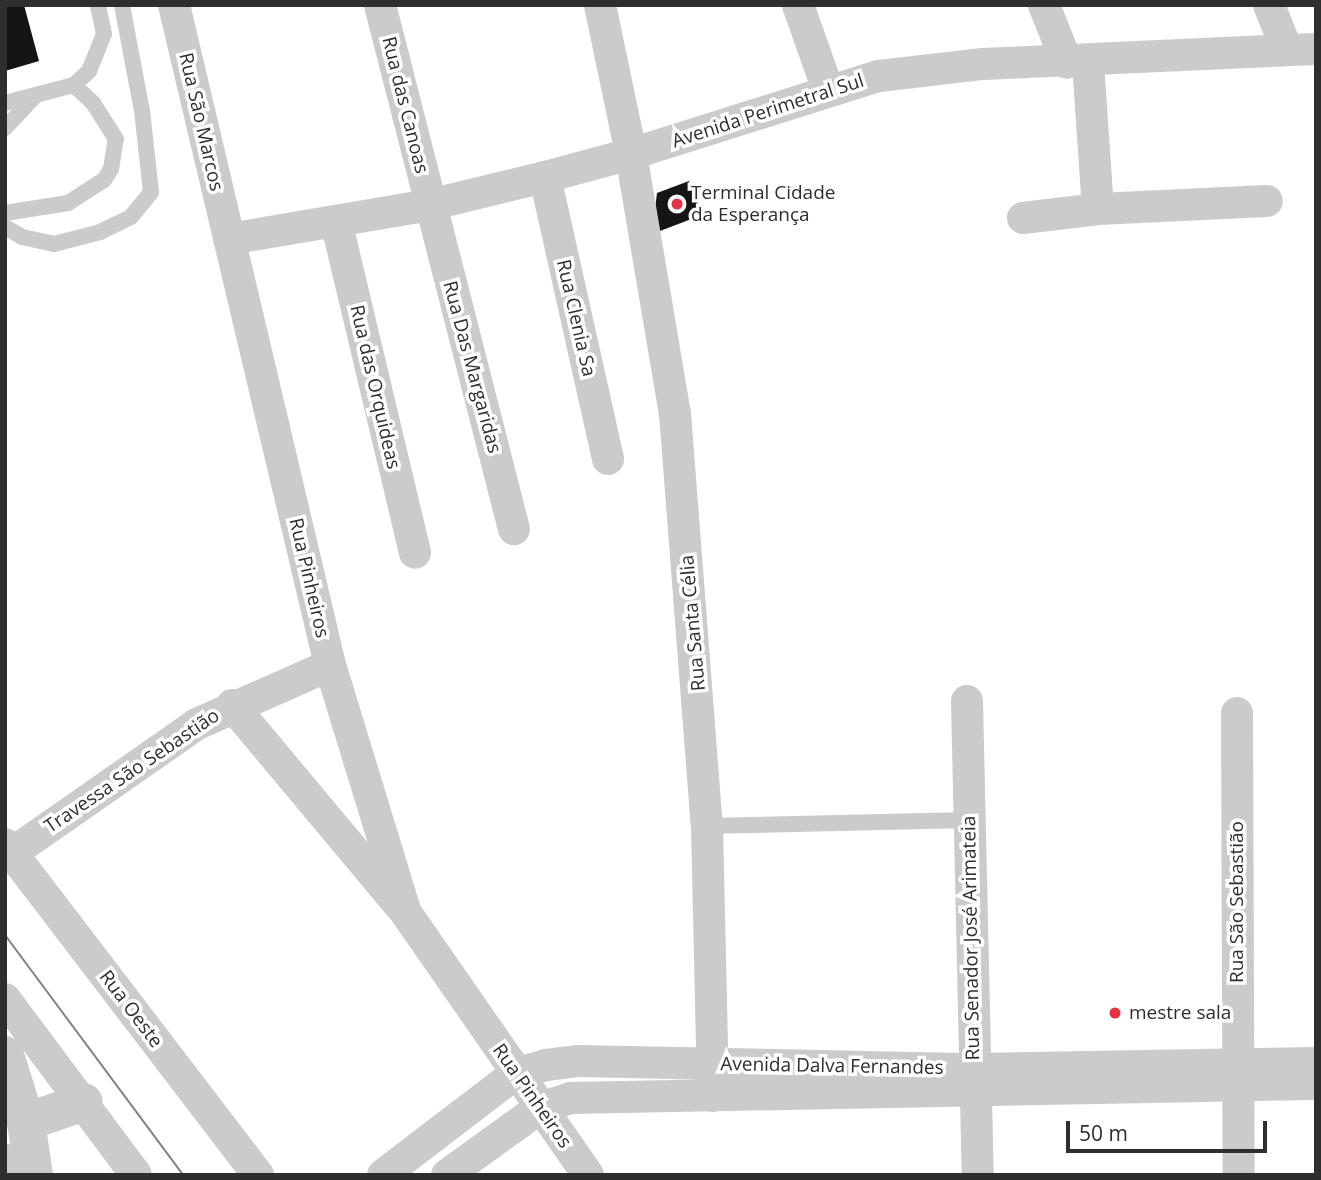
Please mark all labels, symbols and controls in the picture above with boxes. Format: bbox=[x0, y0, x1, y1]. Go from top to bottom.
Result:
street label: Rua das Canoas bbox=[377, 34, 433, 176]
street label: Rua São Marcos bbox=[174, 51, 228, 193]
street label: Avenida Perimetral Sul bbox=[669, 69, 867, 153]
place label: Terminal Cidade da Esperança bbox=[691, 182, 835, 226]
marker: Terminal Cidade da Esperança bbox=[669, 196, 685, 212]
street label: Rua Clenia Sa bbox=[551, 257, 601, 379]
street label: Rua Das Margaridas bbox=[438, 278, 506, 456]
street label: Rua das Orquideas bbox=[345, 303, 405, 471]
street label: Rua Pinheiros bbox=[284, 516, 334, 640]
street label: Rua Santa Célia bbox=[676, 554, 710, 692]
street label: Travessa São Sebastião bbox=[40, 704, 224, 838]
street label: Rua Senador José Arimateia bbox=[957, 816, 985, 1060]
street label: Rua São Sebastião bbox=[1226, 821, 1248, 983]
street label: Rua Oeste bbox=[95, 966, 167, 1052]
place label: mestre sala bbox=[1129, 1002, 1231, 1024]
marker: mestre sala bbox=[1107, 1005, 1123, 1021]
street label: Rua Pinheiros bbox=[488, 1039, 576, 1153]
street label: Avenida Dalva Fernandes bbox=[720, 1053, 944, 1079]
scale bar bbox=[1069, 1106, 1270, 1150]
text: 50 m bbox=[1079, 1119, 1128, 1147]

